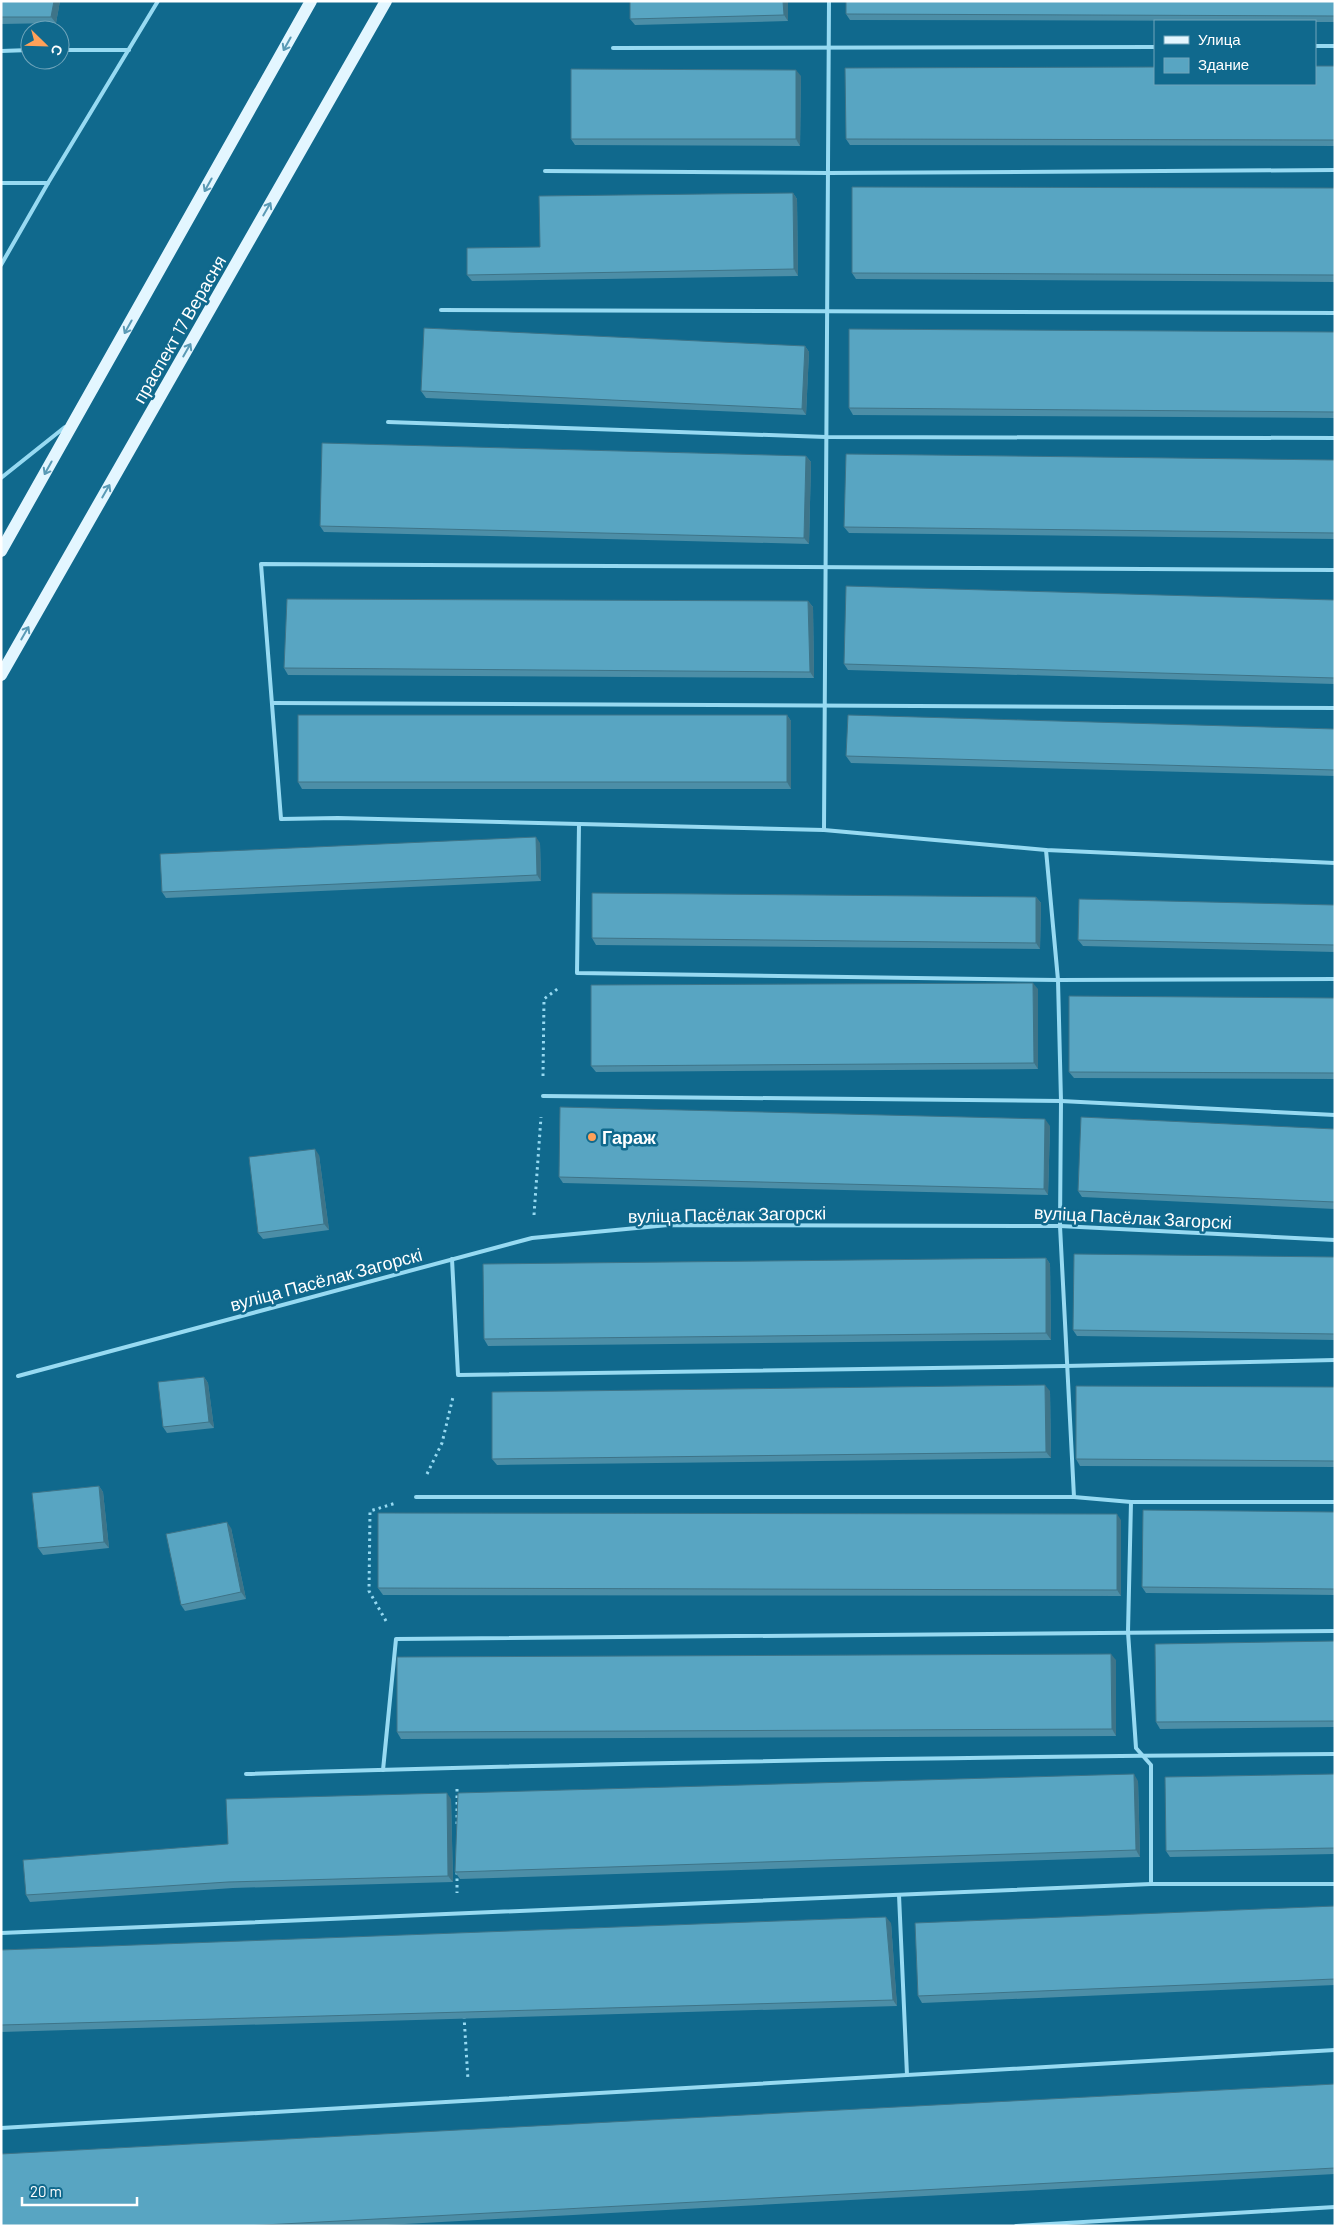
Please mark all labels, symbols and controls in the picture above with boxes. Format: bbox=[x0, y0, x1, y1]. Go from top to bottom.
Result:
north arrow bbox=[20, 20, 70, 70]
legend bbox=[1154, 20, 1316, 85]
text: Улица bbox=[1198, 30, 1241, 48]
one-way arrow bbox=[282, 36, 292, 50]
text: С bbox=[48, 42, 67, 58]
text: Здание bbox=[1198, 55, 1249, 73]
one-way arrow bbox=[202, 178, 212, 192]
one-way arrow bbox=[263, 203, 273, 217]
street label: праспект 17 Верасня bbox=[128, 251, 230, 407]
one-way arrow bbox=[122, 319, 132, 333]
one-way arrow bbox=[182, 344, 192, 358]
one-way arrow bbox=[42, 461, 52, 475]
one-way arrow bbox=[101, 484, 111, 499]
one-way arrow bbox=[21, 626, 31, 640]
place label: Гараж bbox=[602, 1126, 656, 1148]
marker: Гараж bbox=[586, 1131, 598, 1143]
street label: вуліца Пасёлак Загорскі bbox=[628, 1201, 826, 1227]
street label: вуліца Пасёлак Загорскі bbox=[1034, 1201, 1232, 1233]
street label: вуліца Пасёлак Загорскі bbox=[227, 1243, 425, 1315]
scale bar bbox=[22, 2174, 138, 2206]
text: 20 m bbox=[30, 2182, 62, 2200]

